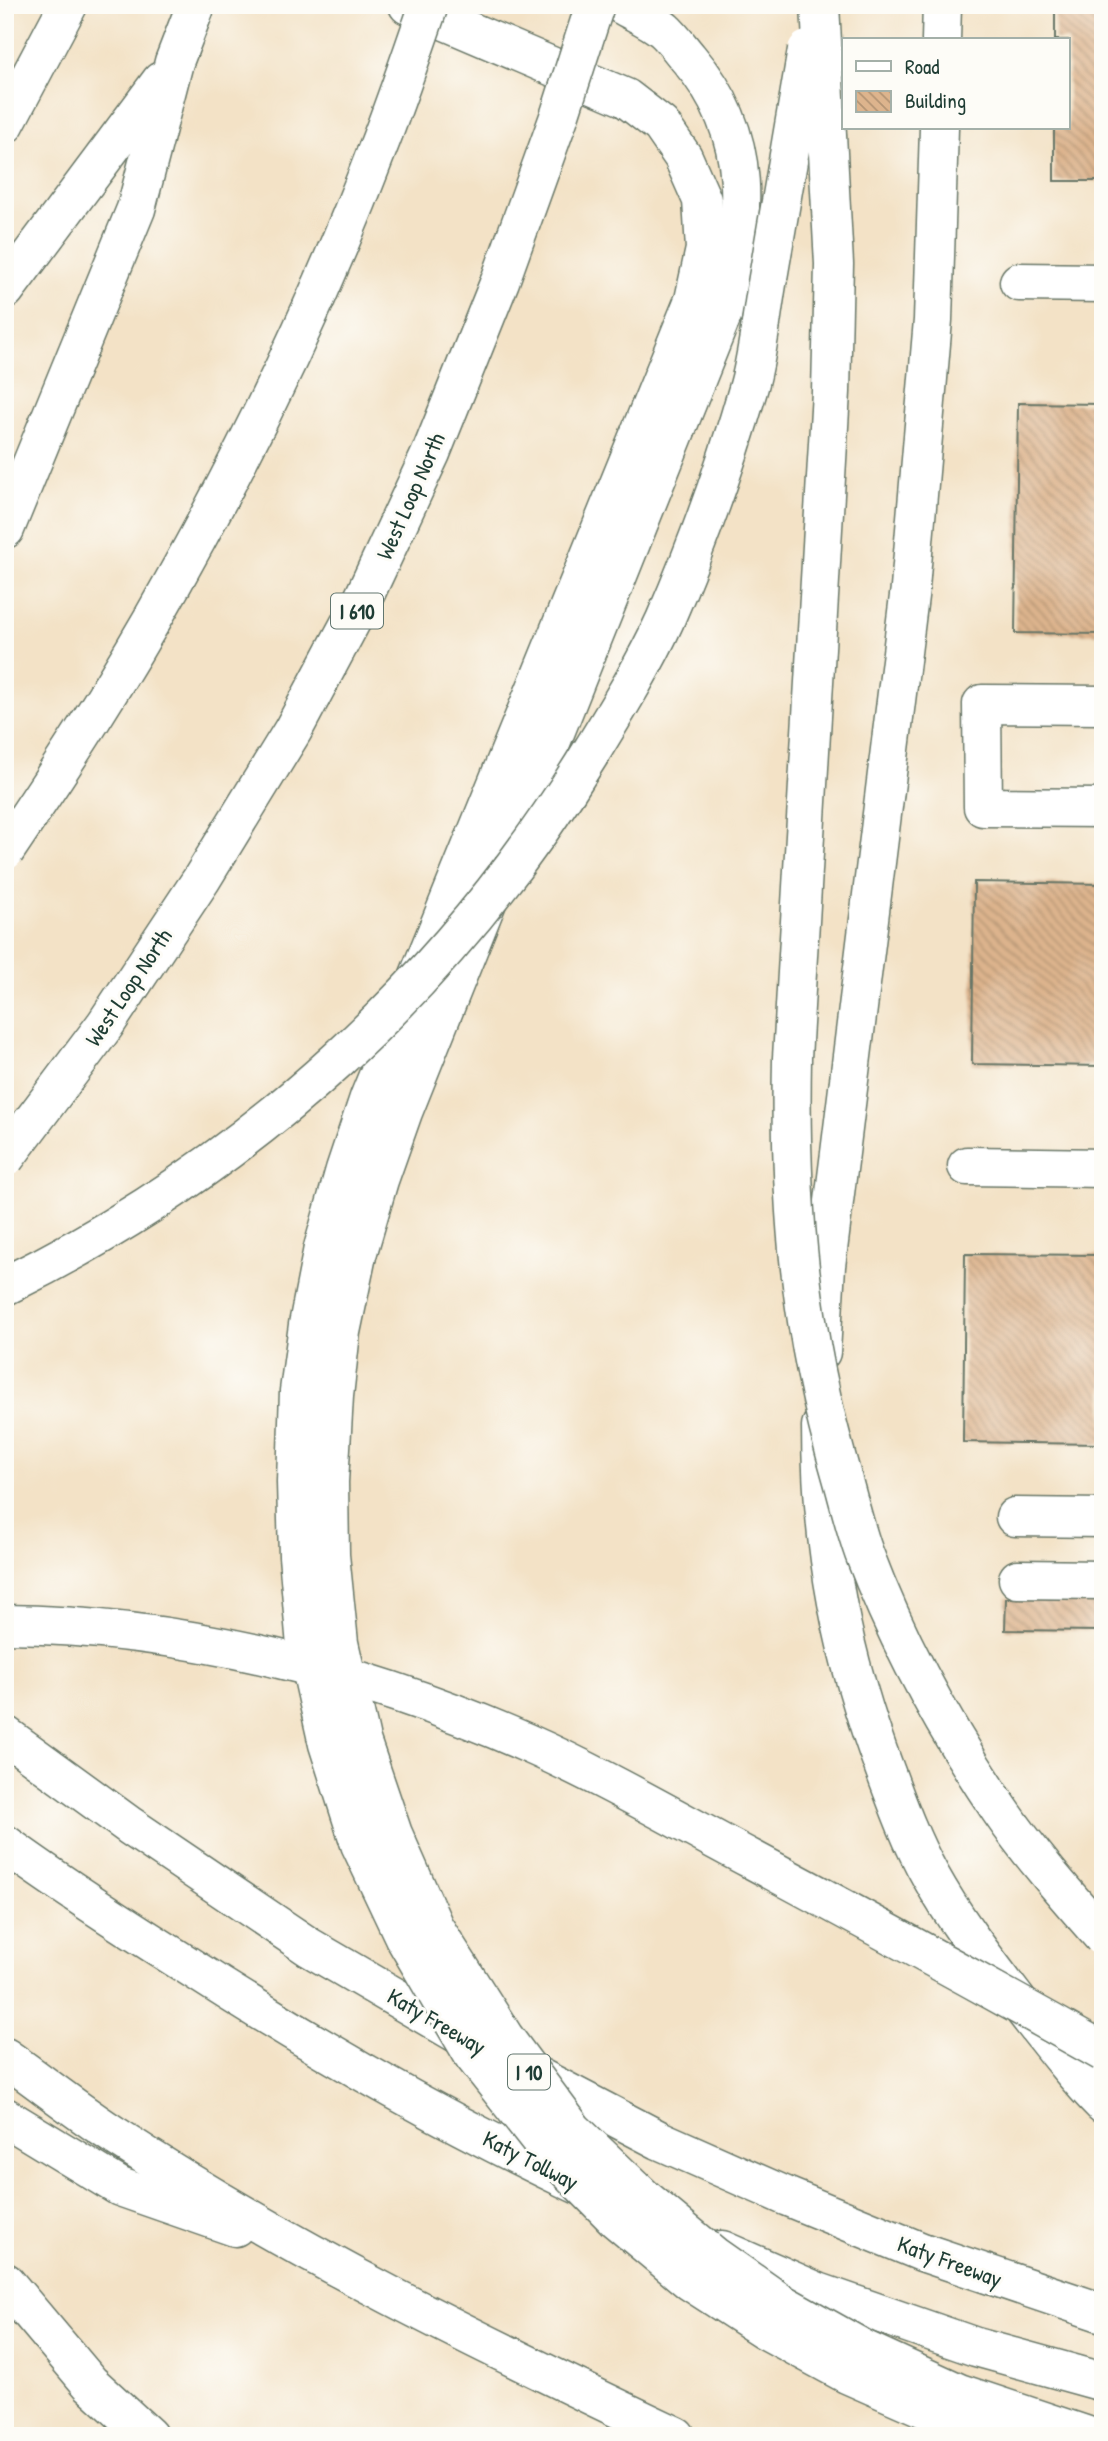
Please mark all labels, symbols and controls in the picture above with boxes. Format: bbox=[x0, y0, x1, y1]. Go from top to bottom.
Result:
legend bbox=[842, 38, 1070, 130]
text: Road bbox=[905, 52, 939, 81]
text: Building bbox=[905, 86, 966, 115]
street label: West Loop North bbox=[368, 427, 452, 564]
road number: I 610 bbox=[331, 594, 383, 628]
street label: West Loop North bbox=[77, 922, 179, 1052]
street label: Katy Freeway bbox=[382, 1980, 492, 2062]
road number: I 10 bbox=[508, 2054, 550, 2090]
street label: Katy Tollway bbox=[478, 2123, 584, 2197]
street label: Katy Freeway bbox=[893, 2228, 1007, 2294]

